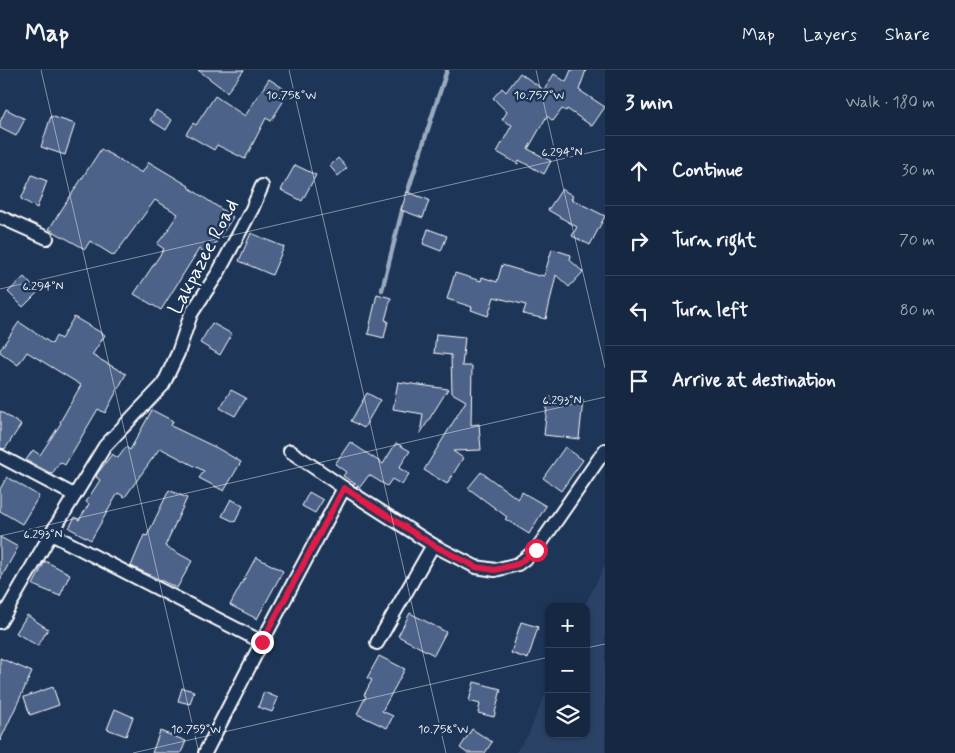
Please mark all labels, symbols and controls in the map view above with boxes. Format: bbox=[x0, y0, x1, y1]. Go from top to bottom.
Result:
text: Map bbox=[25, 19, 69, 50]
text: Map bbox=[742, 23, 775, 47]
text: Layers bbox=[803, 23, 857, 47]
text: Share bbox=[885, 23, 930, 47]
text: 10.758°W bbox=[266, 88, 316, 104]
text: 10.757°W bbox=[514, 88, 564, 104]
text: 3 min bbox=[625, 89, 673, 117]
text: Walk · 180 m bbox=[846, 92, 935, 113]
text: 6.294°N bbox=[541, 145, 583, 161]
icon: ahead bbox=[625, 157, 653, 185]
text: Continue bbox=[672, 158, 743, 183]
text: 30 m bbox=[902, 160, 935, 181]
street label: Lakpazee Road bbox=[162, 195, 246, 319]
icon: right bbox=[625, 227, 653, 255]
text: Turn right bbox=[672, 228, 756, 253]
text: 70 m bbox=[899, 230, 935, 251]
text: 6.294°N bbox=[22, 279, 64, 295]
icon: left bbox=[625, 297, 653, 325]
text: Turn left bbox=[672, 298, 748, 323]
text: 80 m bbox=[900, 300, 935, 321]
icon: arrive bbox=[625, 367, 653, 395]
text: Arrive at destination bbox=[672, 368, 836, 393]
text: 6.293°N bbox=[543, 393, 581, 409]
text: 6.293°N bbox=[24, 527, 62, 543]
route start bbox=[525, 539, 548, 562]
map controls bbox=[545, 603, 590, 738]
button: + bbox=[545, 603, 590, 648]
route end bbox=[251, 631, 274, 654]
button: − bbox=[545, 648, 590, 693]
button: layers bbox=[545, 693, 590, 738]
text: 10.759°W bbox=[171, 722, 221, 738]
text: 10.758°W bbox=[418, 722, 468, 738]

